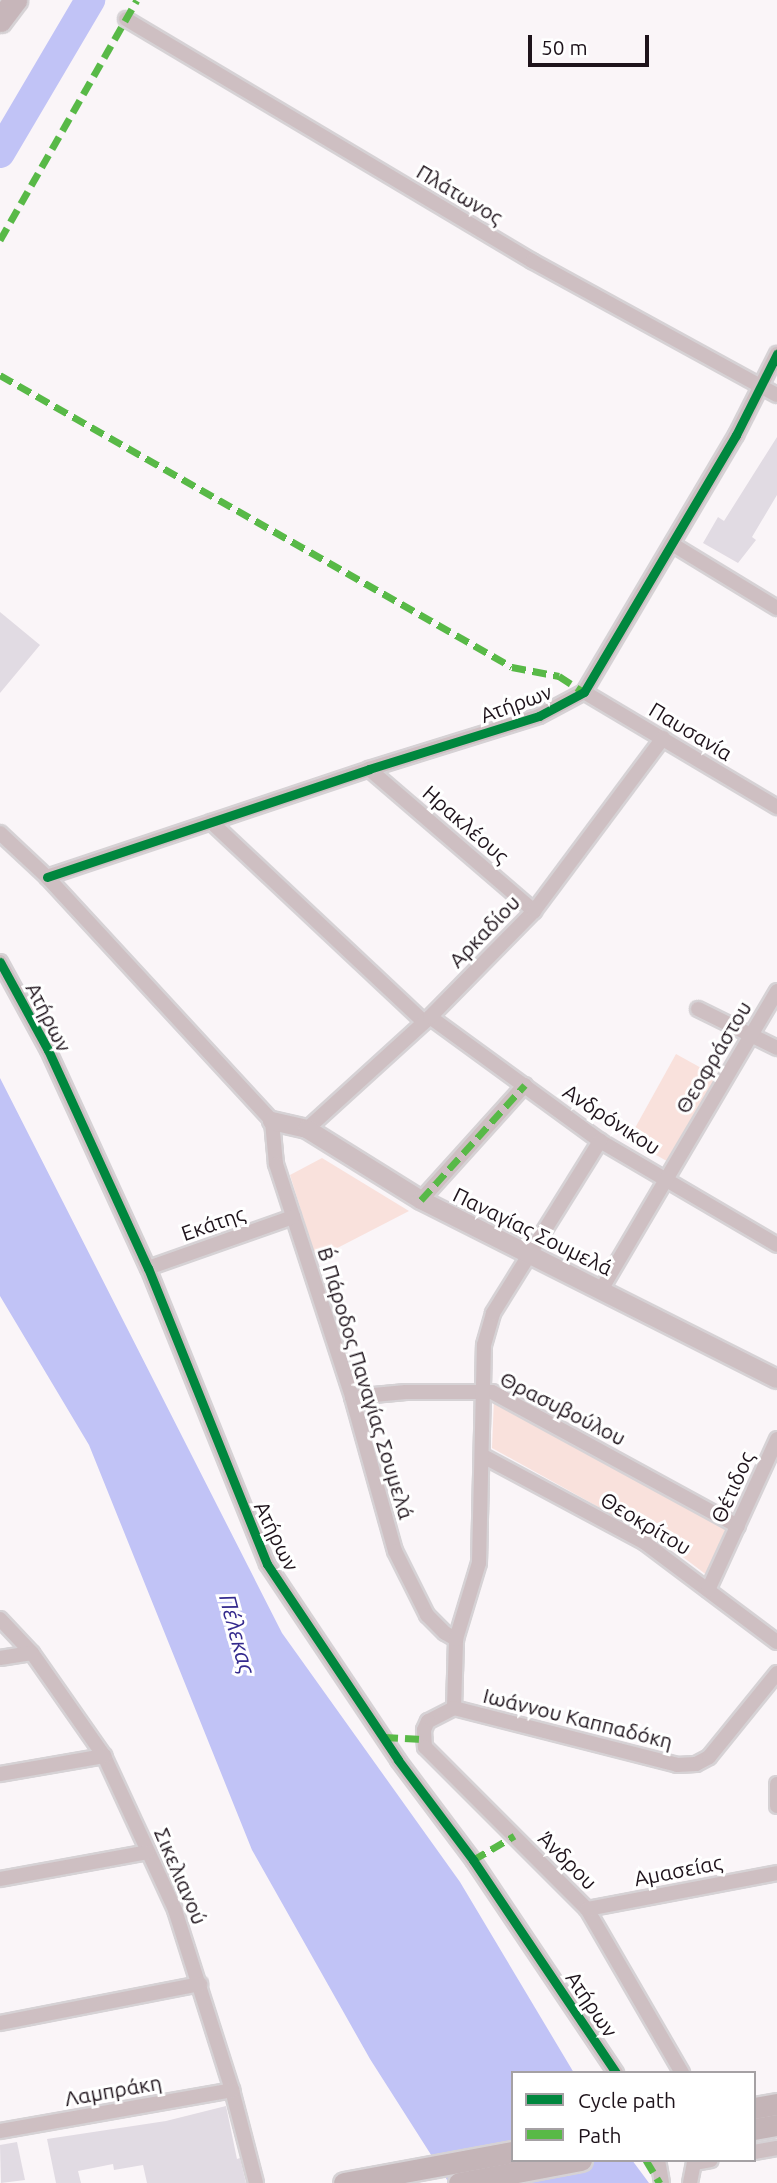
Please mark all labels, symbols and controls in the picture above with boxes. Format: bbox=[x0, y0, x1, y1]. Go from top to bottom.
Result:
scale bar bbox=[532, 21, 653, 65]
text: 50 m bbox=[541, 35, 588, 59]
street label: Πλάτωνος bbox=[412, 158, 508, 230]
street label: Ατήρων bbox=[477, 678, 555, 728]
street label: Παυσανία bbox=[645, 696, 737, 766]
street label: Ηρακλέους bbox=[418, 780, 514, 868]
street label: Αρκαδίου bbox=[443, 889, 525, 973]
street label: Ατήρων bbox=[21, 978, 77, 1056]
street label: Θεοφράστου bbox=[670, 996, 756, 1118]
street label: Ανδρόνικου bbox=[559, 1078, 665, 1160]
street label: Παναγίας Σουμελά bbox=[449, 1181, 617, 1281]
street label: Εκάτης bbox=[178, 1200, 248, 1246]
street label: Β΄ Πάροδος Παναγίας Σουμελά bbox=[313, 1244, 419, 1522]
street label: Θρασυβούλου bbox=[496, 1366, 630, 1450]
street label: Θέτιδος bbox=[705, 1447, 759, 1527]
street label: Θεοκρίτου bbox=[596, 1486, 696, 1560]
street label: Ατήρων bbox=[249, 1497, 305, 1575]
water label: Πέλεκας bbox=[213, 1591, 261, 1677]
street label: Ιωάννου Καππαδόκη bbox=[481, 1682, 675, 1754]
street label: Σικελιανού bbox=[149, 1824, 213, 1928]
street label: Άνδρου bbox=[533, 1825, 603, 1895]
street label: Αμασείας bbox=[632, 1849, 724, 1891]
street label: Ατήρων bbox=[561, 1966, 623, 2042]
street label: Λαμπράκη bbox=[63, 2069, 163, 2111]
legend bbox=[511, 2071, 756, 2162]
text: Cycle path bbox=[578, 2088, 676, 2112]
text: Path bbox=[578, 2123, 621, 2147]

